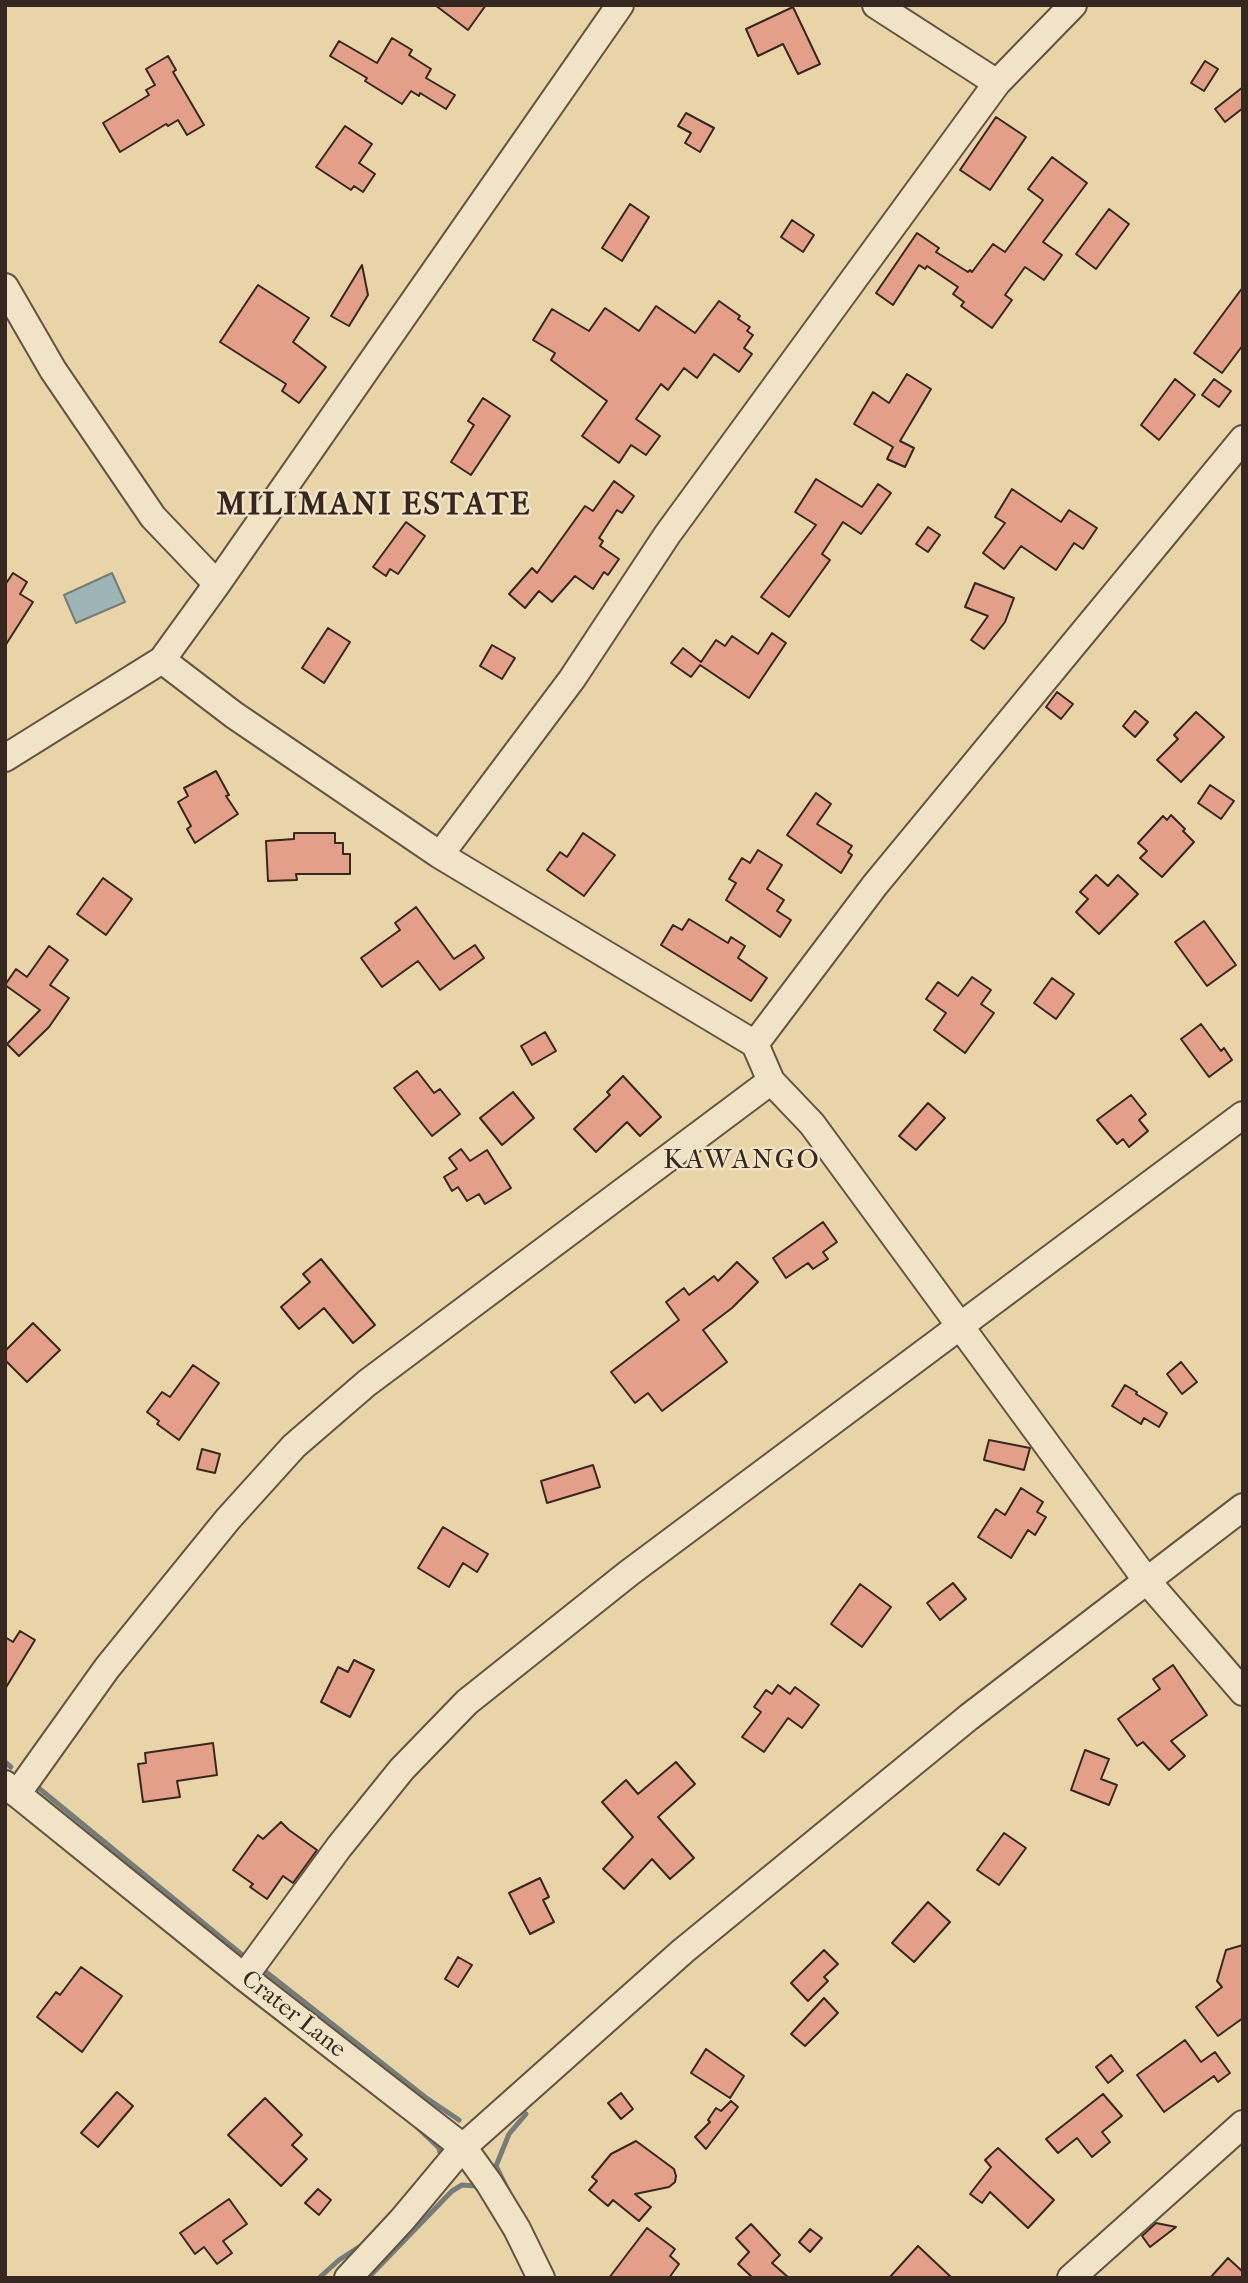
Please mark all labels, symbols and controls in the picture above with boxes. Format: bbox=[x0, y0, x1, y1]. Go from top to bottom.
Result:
district label: MILIMANI ESTATE bbox=[218, 487, 530, 525]
district label: KAWANGO bbox=[664, 1144, 820, 1178]
street label: Crater Lane bbox=[235, 1965, 351, 2065]

